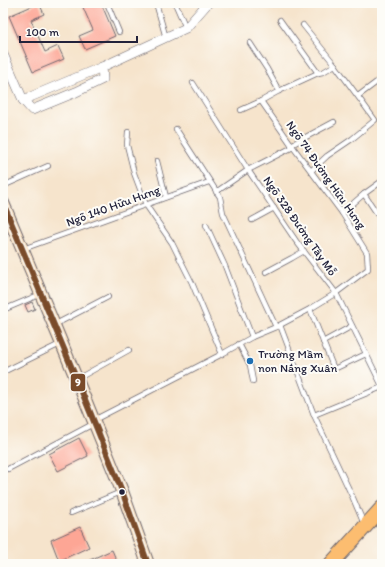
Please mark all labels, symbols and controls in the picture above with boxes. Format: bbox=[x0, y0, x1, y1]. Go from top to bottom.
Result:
scale bar bbox=[20, 18, 137, 44]
text: 100 m bbox=[26, 25, 59, 39]
street label: Ngõ 74 Đường Hữu Hưng bbox=[283, 118, 369, 233]
street label: Ngõ 328 Đường Tây Mỗ bbox=[260, 174, 340, 278]
street label: Ngõ 140 Hữu Hưng bbox=[64, 182, 163, 229]
place label: Trường Mầm non Nắng Xuân bbox=[258, 347, 337, 375]
marker: Trường Mầm non Nắng Xuân bbox=[245, 356, 255, 366]
line badge: 9 bbox=[70, 373, 86, 392]
text: 9 bbox=[75, 376, 81, 389]
unlabelled marker bbox=[117, 487, 127, 497]

